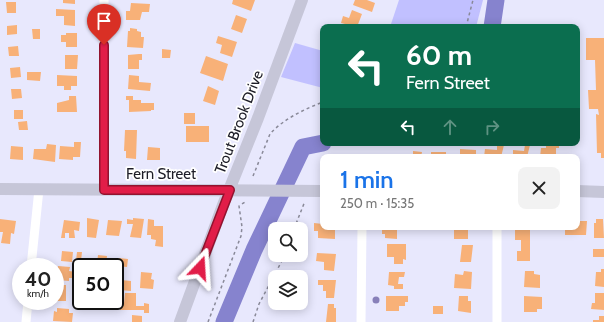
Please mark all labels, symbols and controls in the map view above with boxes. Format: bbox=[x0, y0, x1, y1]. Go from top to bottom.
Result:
pin bbox=[87, 4, 121, 45]
icon: arrive bbox=[93, 10, 115, 32]
text: 60 m bbox=[406, 38, 472, 72]
icon: left bbox=[340, 40, 392, 92]
street label: Trout Brook Drive bbox=[211, 67, 267, 176]
text: Fern Street bbox=[406, 72, 490, 94]
icon: left bbox=[397, 116, 419, 138]
icon: ahead bbox=[439, 116, 461, 138]
icon: right bbox=[481, 116, 503, 138]
street label: Fern Street bbox=[126, 165, 196, 183]
text: 1 min bbox=[340, 165, 394, 194]
button: close bbox=[518, 167, 560, 209]
text: 250 m · 15:35 bbox=[340, 195, 414, 211]
map controls bbox=[268, 222, 308, 310]
button: search bbox=[268, 222, 308, 262]
position arrow bbox=[179, 247, 221, 289]
speed limit sign: 50 bbox=[72, 258, 124, 310]
text: 40 bbox=[25, 267, 51, 291]
button: layers bbox=[268, 270, 308, 310]
text: km/h bbox=[27, 287, 49, 300]

